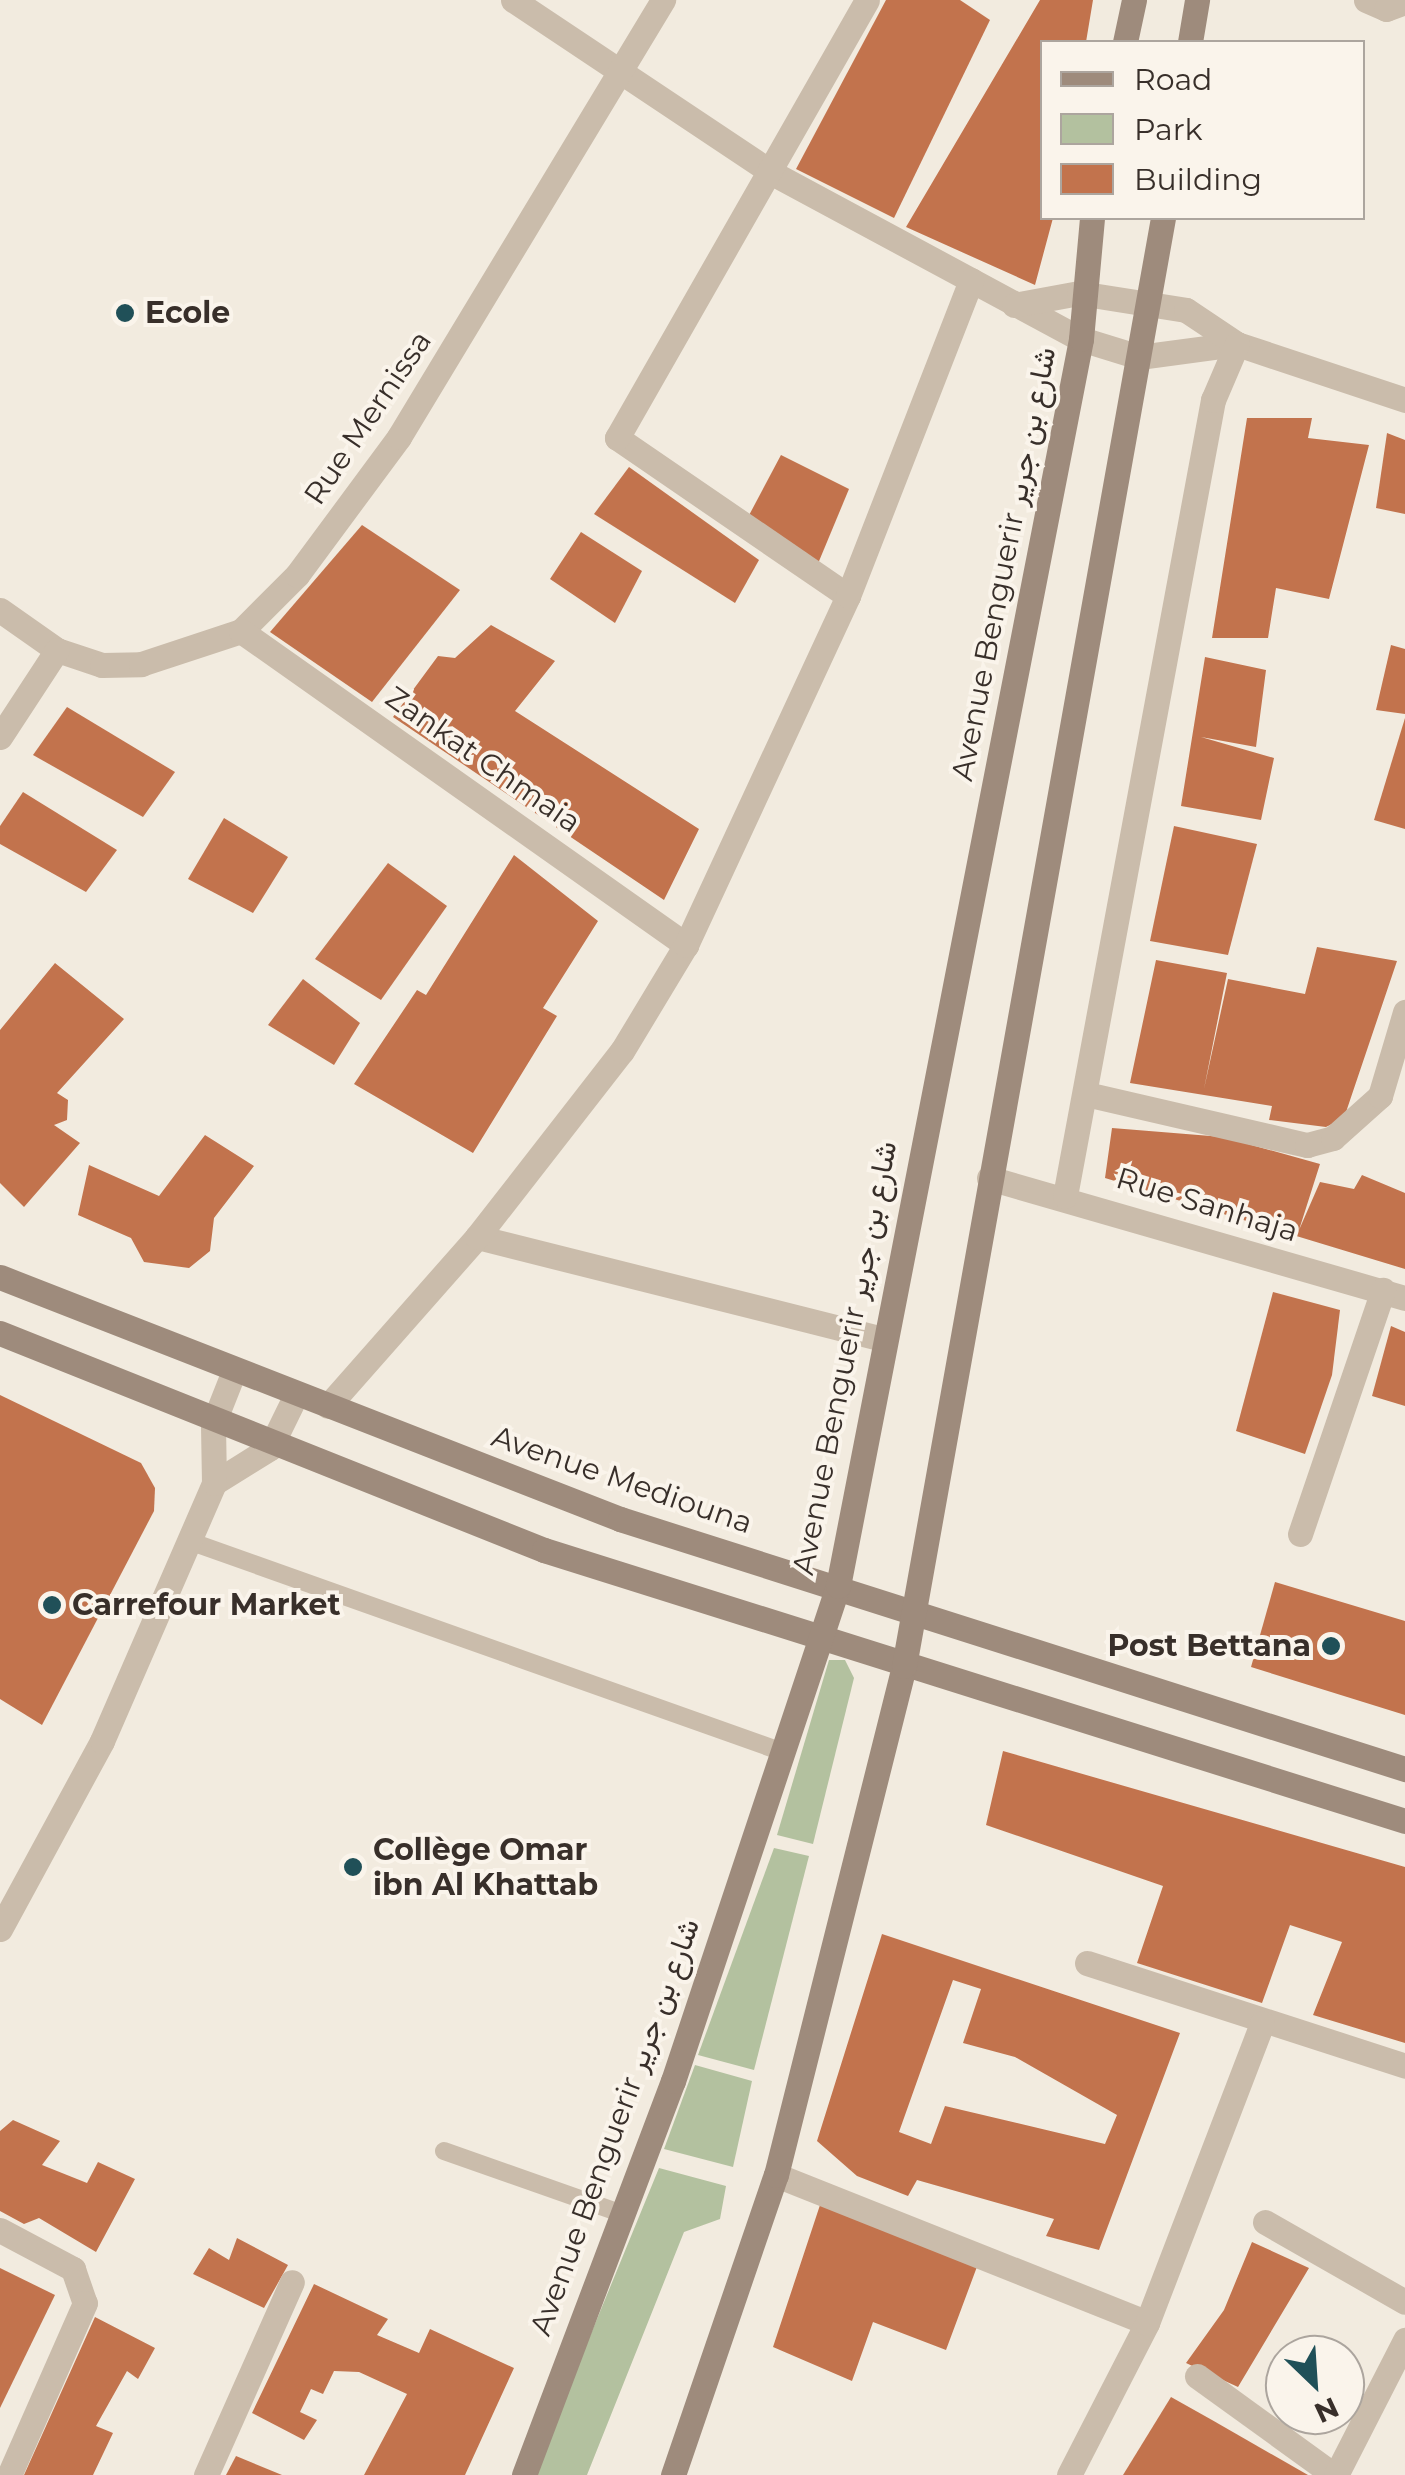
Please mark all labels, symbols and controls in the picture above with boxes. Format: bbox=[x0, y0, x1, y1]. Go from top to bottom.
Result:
legend bbox=[1040, 40, 1365, 220]
text: Road bbox=[1134, 61, 1212, 98]
text: Park bbox=[1134, 111, 1203, 148]
text: Building bbox=[1134, 161, 1262, 198]
place label: Ecole bbox=[145, 295, 230, 331]
marker: Ecole bbox=[114, 302, 136, 324]
street label: Rue Mernissa bbox=[297, 324, 439, 512]
street label: Avenue Benguerir شارع بن جرير bbox=[944, 344, 1064, 784]
street label: Zankat Chmaia bbox=[379, 679, 587, 841]
street label: Avenue Benguerir شارع بن جرير bbox=[785, 1138, 905, 1578]
street label: Rue Sanhaja bbox=[1112, 1160, 1302, 1250]
street label: Avenue Mediouna bbox=[487, 1419, 757, 1541]
place label: Carrefour Market bbox=[72, 1587, 341, 1623]
marker: Carrefour Market bbox=[41, 1594, 63, 1616]
place label: Post Bettana bbox=[1107, 1628, 1311, 1664]
marker: Post Bettana bbox=[1320, 1635, 1342, 1657]
place label: Collège Omar ibn Al Khattab bbox=[373, 1832, 598, 1902]
marker: Collège Omar ibn Al Khattab bbox=[342, 1856, 364, 1878]
street label: Avenue Benguerir شارع بن جرير bbox=[523, 1914, 707, 2340]
north arrow bbox=[1265, 2335, 1365, 2435]
text: N bbox=[1309, 2390, 1344, 2431]

